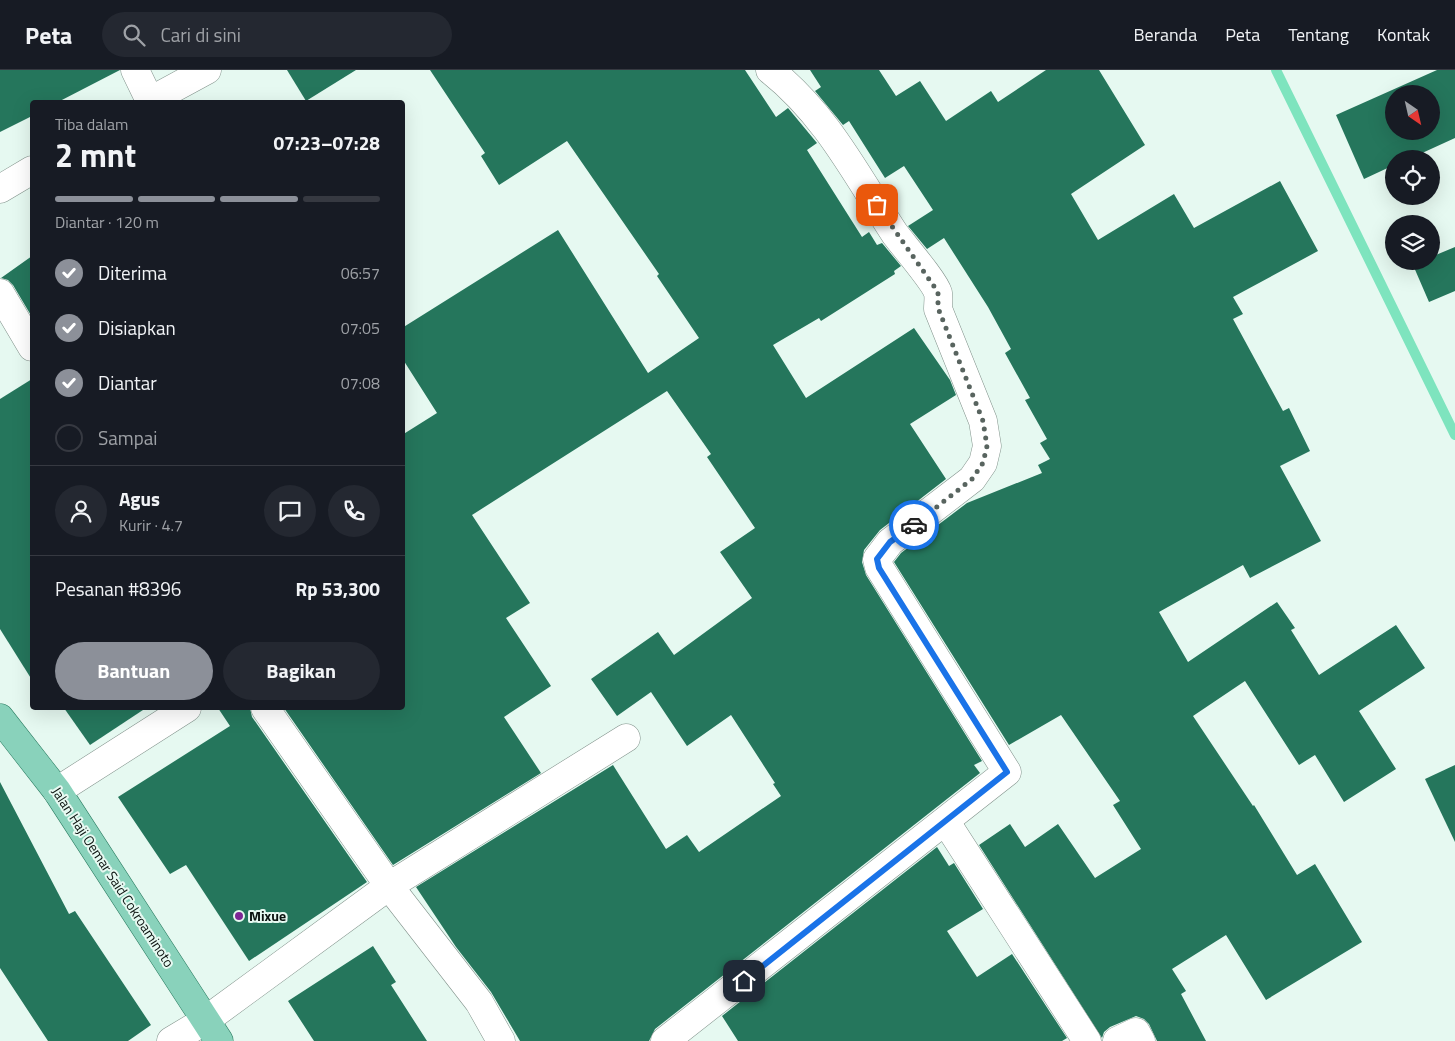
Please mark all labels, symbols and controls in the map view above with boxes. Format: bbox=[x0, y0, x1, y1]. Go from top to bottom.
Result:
search box bbox=[102, 12, 452, 57]
text: Peta bbox=[25, 17, 72, 53]
text: Cari di sini bbox=[160, 20, 241, 49]
icon: search bbox=[120, 21, 148, 49]
text: Beranda bbox=[1134, 21, 1197, 48]
text: Peta bbox=[1225, 21, 1260, 48]
text: Tentang bbox=[1288, 21, 1349, 48]
text: Kontak bbox=[1377, 21, 1430, 48]
north arrow bbox=[1385, 85, 1440, 140]
map controls bbox=[1385, 85, 1440, 270]
text: Tiba dalam bbox=[55, 112, 128, 136]
text: 07:23–07:28 bbox=[273, 128, 380, 157]
text: 2 mnt bbox=[55, 131, 136, 179]
button: locate bbox=[1385, 150, 1440, 205]
pin bbox=[856, 184, 898, 226]
icon: bag bbox=[863, 191, 891, 219]
text: Diantar · 120 m bbox=[55, 210, 159, 234]
button: layers bbox=[1385, 215, 1440, 270]
text: Diterima bbox=[98, 258, 167, 287]
icon: check bbox=[55, 259, 83, 287]
text: 06:57 bbox=[341, 261, 380, 285]
text: Disiapkan bbox=[98, 313, 176, 342]
icon: check bbox=[55, 314, 83, 342]
text: 07:05 bbox=[341, 316, 380, 340]
text: Diantar bbox=[98, 368, 157, 397]
icon: check bbox=[55, 369, 83, 397]
text: 07:08 bbox=[341, 371, 380, 395]
text: Sampai bbox=[98, 423, 157, 452]
text: Agus bbox=[119, 484, 160, 513]
button: person bbox=[55, 485, 107, 537]
button: chat bbox=[264, 485, 316, 537]
button: phone bbox=[328, 485, 380, 537]
courier bbox=[889, 500, 939, 550]
icon: car bbox=[900, 511, 928, 539]
text: Kurir · 4.7 bbox=[119, 513, 183, 537]
text: Pesanan #8396 bbox=[55, 574, 181, 603]
text: Rp 53,300 bbox=[296, 574, 380, 603]
button: Bantuan bbox=[55, 642, 213, 700]
button: Bagikan bbox=[223, 642, 380, 700]
street label: Jalan Haji Oemar Said Cokroaminoto bbox=[47, 782, 180, 971]
place label: Mixue bbox=[249, 905, 286, 926]
marker: Mixue bbox=[233, 910, 245, 922]
pin bbox=[723, 960, 765, 1002]
icon: home bbox=[730, 967, 758, 995]

